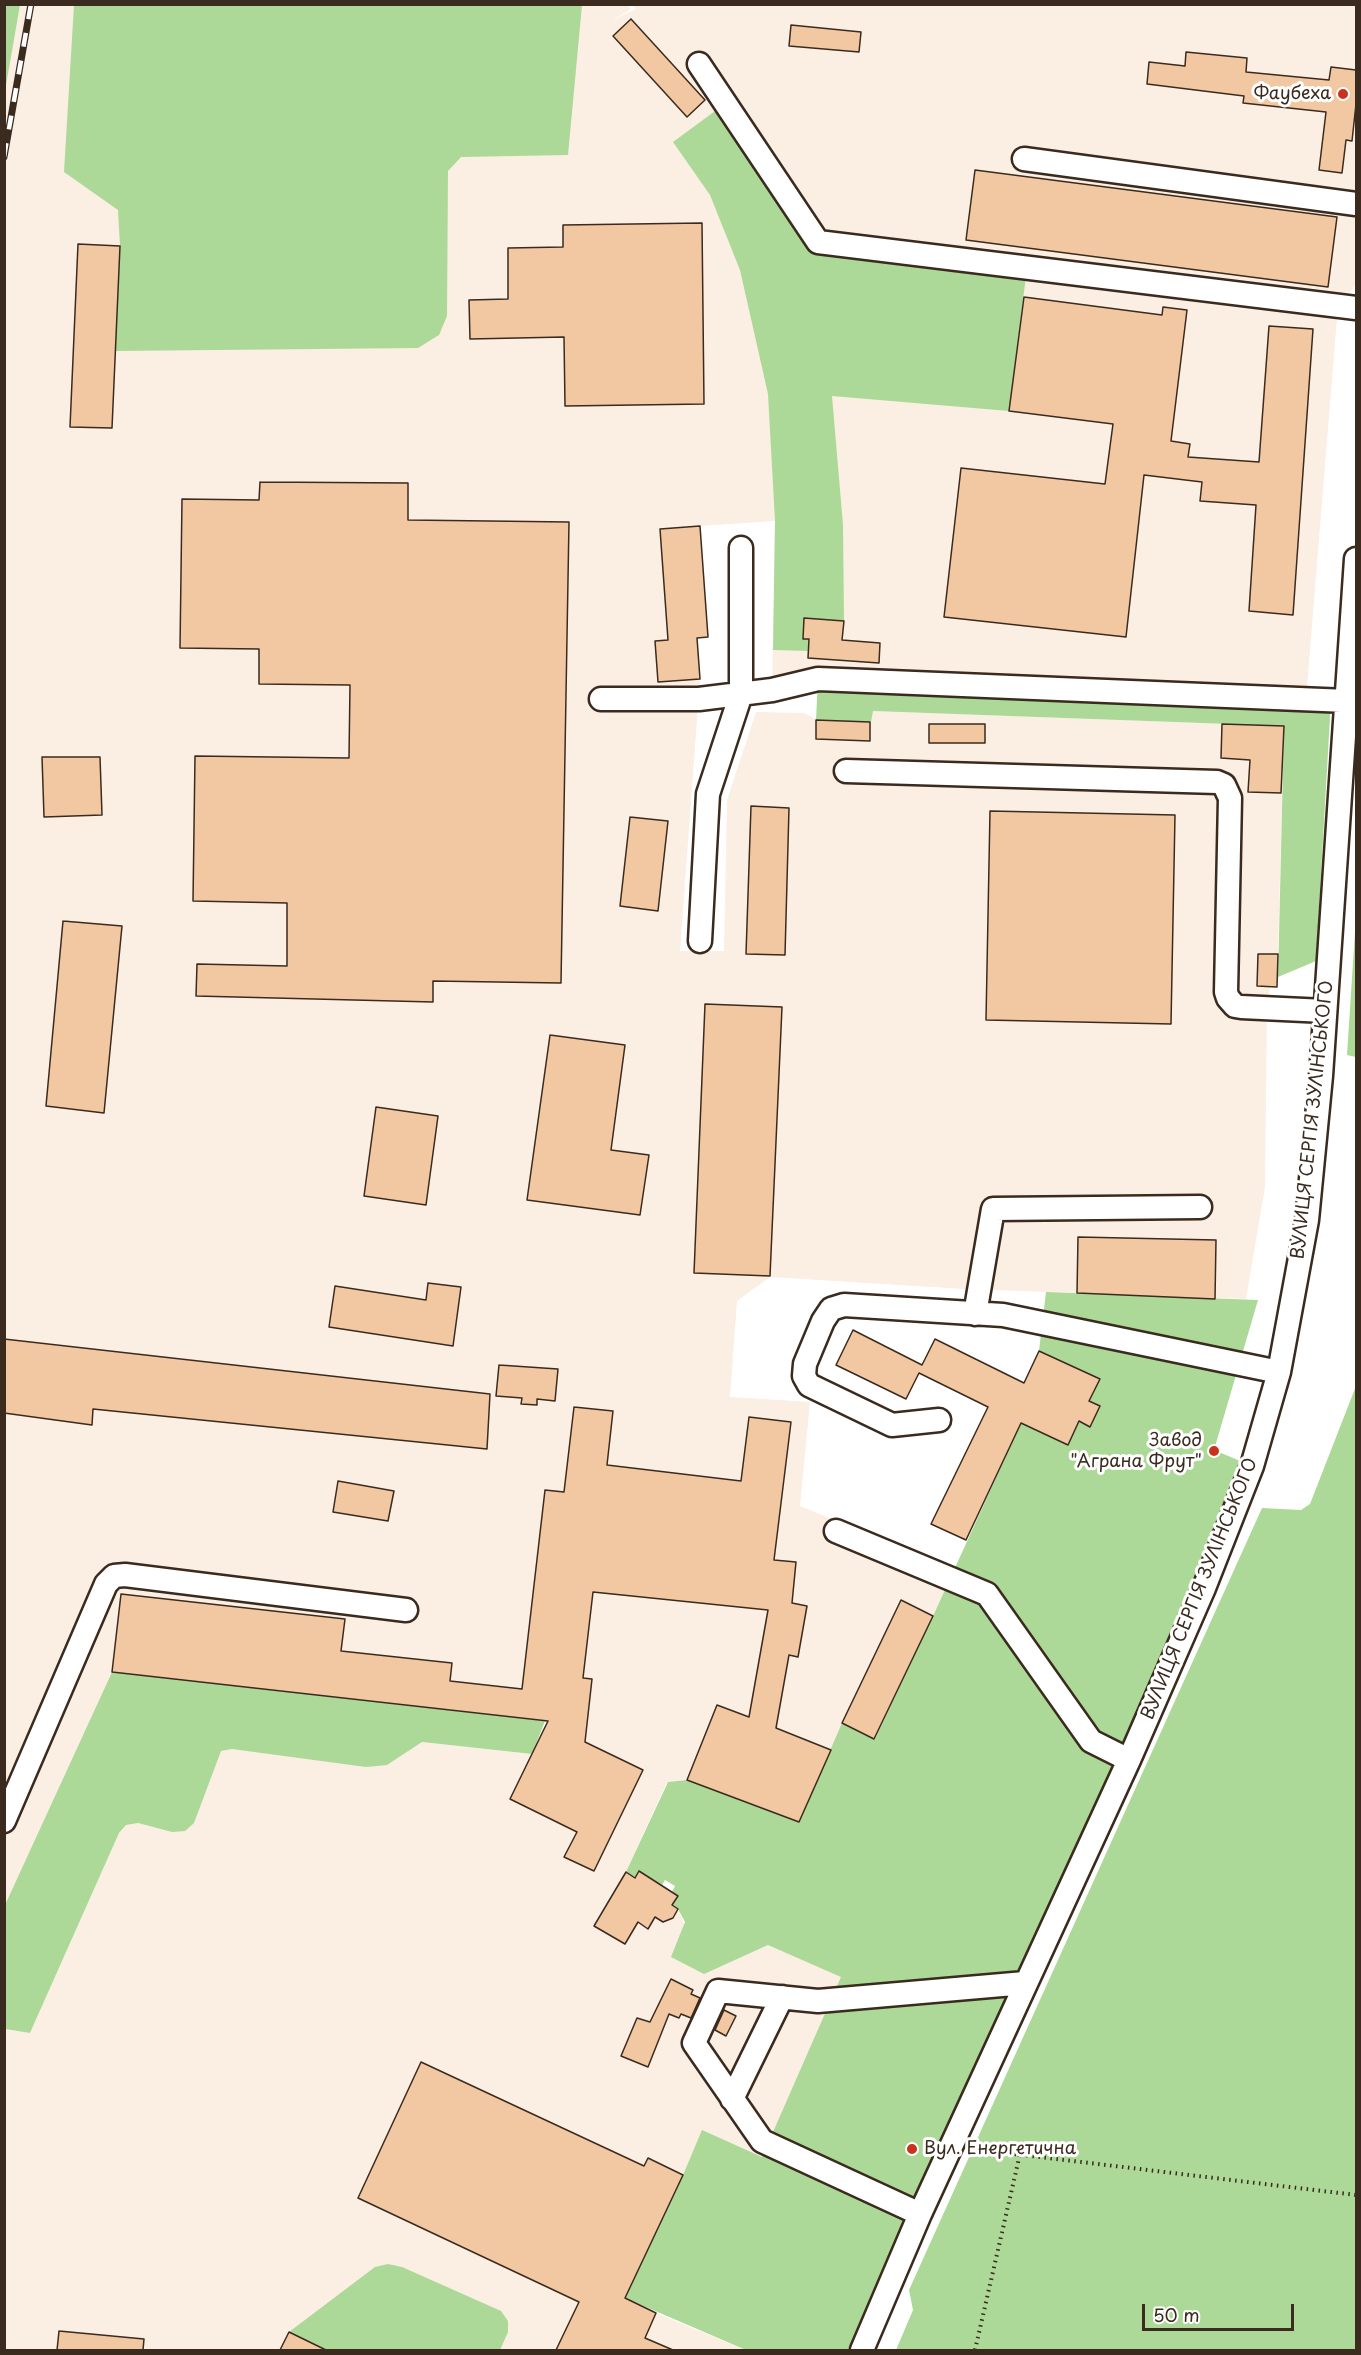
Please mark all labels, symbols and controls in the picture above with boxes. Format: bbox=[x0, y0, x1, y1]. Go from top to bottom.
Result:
place label: Фаубеха bbox=[1254, 83, 1331, 105]
marker: Фаубеха bbox=[1336, 87, 1350, 101]
street label: ВУЛИЦЯ СЕРГІЯ ЗУЛІНСЬКОГО bbox=[1288, 980, 1338, 1260]
place label: Завод "Аграна Фрут" bbox=[1070, 1430, 1202, 1472]
marker: Завод "Аграна Фрут" bbox=[1207, 1444, 1221, 1458]
street label: ВУЛИЦЯ СЕРГІЯ ЗУЛІНСЬКОГО bbox=[1138, 1455, 1262, 1723]
place label: Вул. Енергетична bbox=[924, 2138, 1076, 2160]
marker: Вул. Енергетична bbox=[905, 2142, 919, 2156]
scale bar bbox=[1145, 2292, 1296, 2330]
text: 50 m bbox=[1153, 2301, 1200, 2328]

